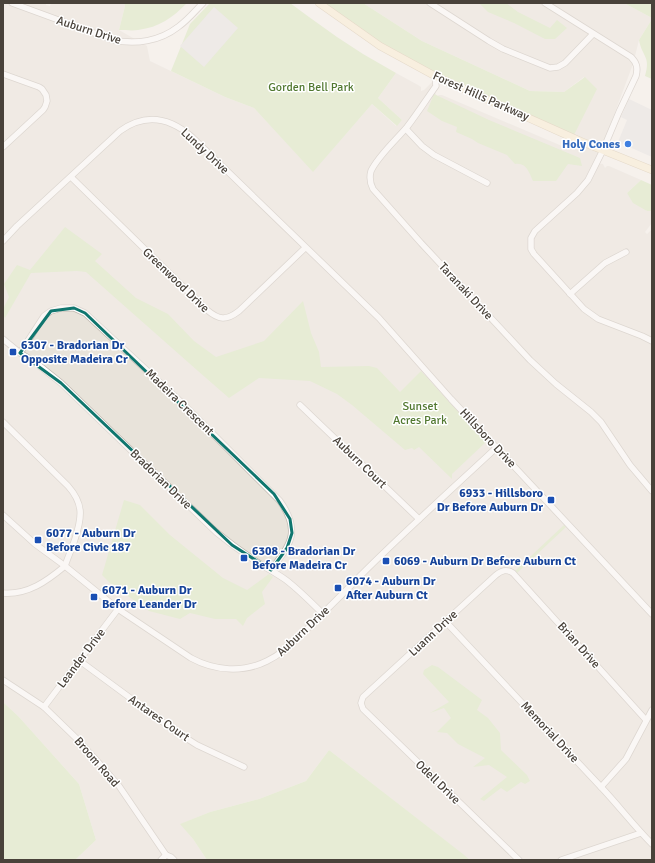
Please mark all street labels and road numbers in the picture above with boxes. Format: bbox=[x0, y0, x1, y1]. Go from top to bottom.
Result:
street label: Auburn Drive bbox=[55, 13, 123, 48]
street label: Forest Hills Parkway bbox=[430, 69, 532, 125]
street label: Lundy Drive bbox=[177, 125, 232, 177]
street label: Greenwood Drive bbox=[139, 245, 212, 316]
street label: Taranaki Drive bbox=[435, 260, 496, 323]
street label: Madeira Crescent bbox=[142, 366, 217, 439]
street label: Hillsboro Drive bbox=[456, 405, 519, 471]
street label: Auburn Court bbox=[330, 433, 390, 492]
street label: Bradorian Drive bbox=[127, 446, 195, 513]
street label: Auburn Drive bbox=[274, 603, 333, 660]
street label: Luann Drive bbox=[406, 607, 461, 660]
street label: Brian Drive bbox=[554, 619, 603, 672]
street label: Leander Drive bbox=[54, 625, 109, 691]
street label: Antares Court bbox=[125, 692, 192, 745]
street label: Memorial Drive bbox=[517, 699, 582, 766]
street label: Broom Road bbox=[71, 734, 123, 791]
street label: Odell Drive bbox=[412, 757, 463, 807]

